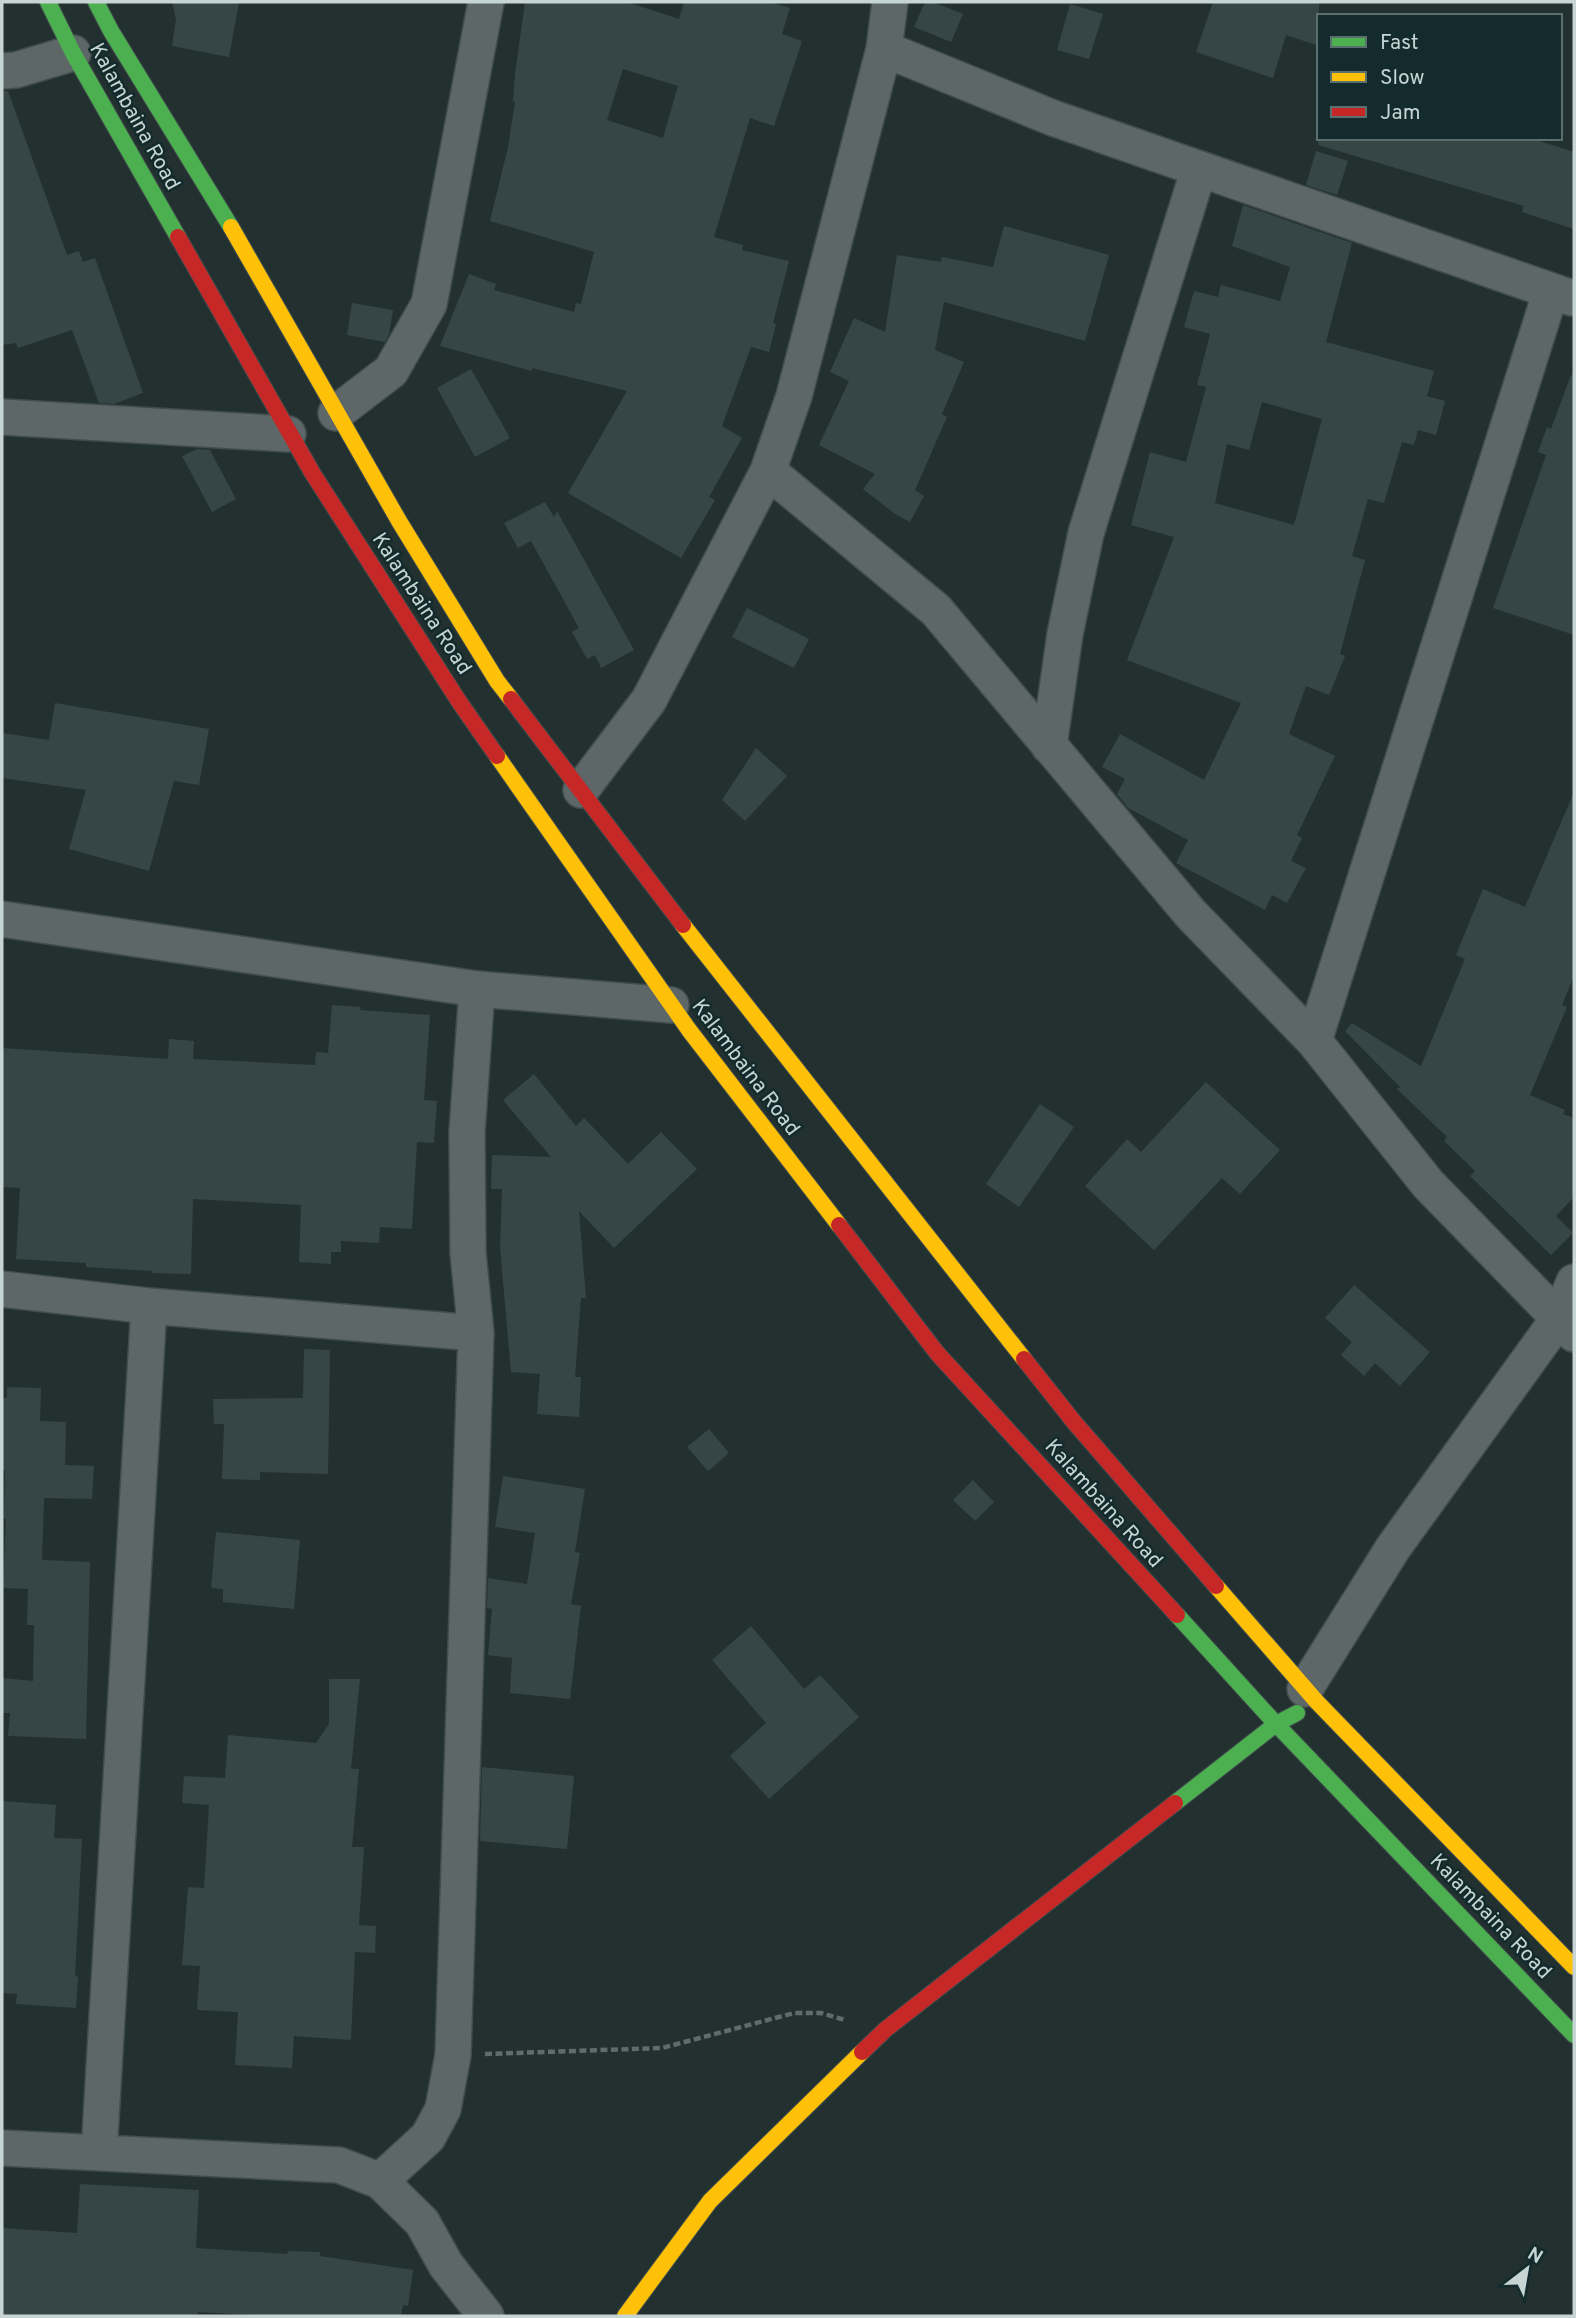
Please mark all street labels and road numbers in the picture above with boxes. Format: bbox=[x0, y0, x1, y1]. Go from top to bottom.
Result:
street label: Kalambaina Road bbox=[82, 39, 186, 195]
street label: Kalambaina Road bbox=[365, 528, 477, 680]
street label: Kalambaina Road bbox=[685, 994, 805, 1142]
street label: Kalambaina Road bbox=[1038, 1434, 1168, 1574]
street label: Kalambaina Road bbox=[1423, 1849, 1557, 1985]

